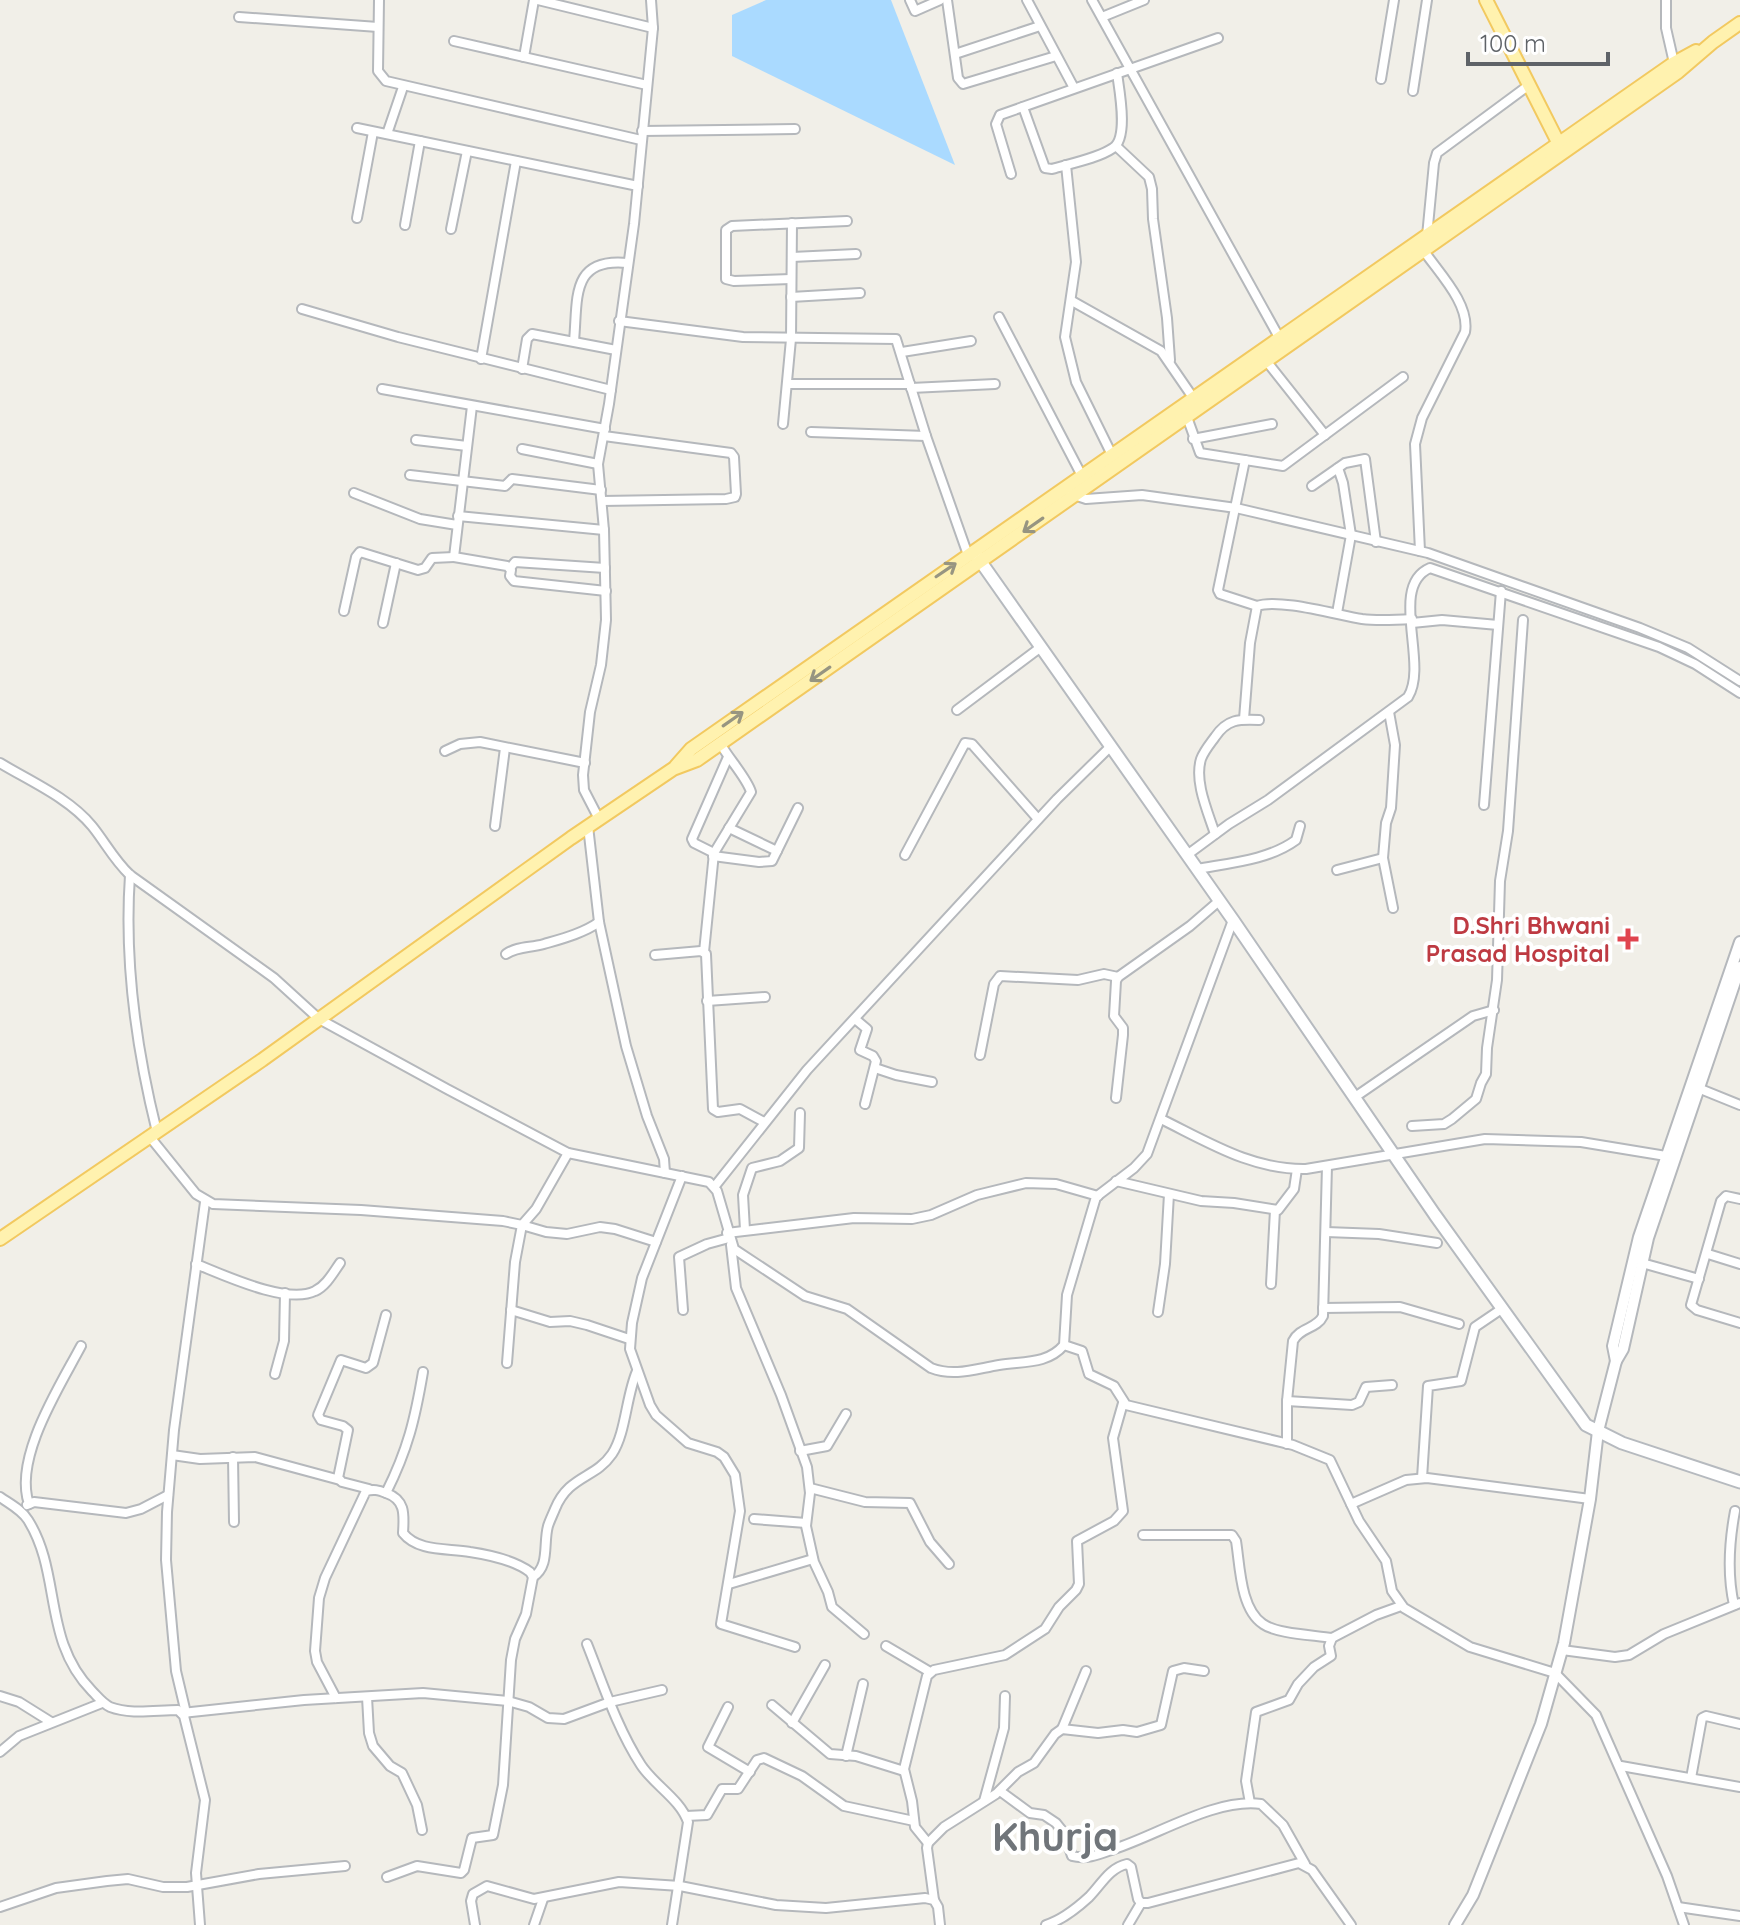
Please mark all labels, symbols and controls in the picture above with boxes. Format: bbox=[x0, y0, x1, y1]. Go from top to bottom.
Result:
scale bar bbox=[1468, 16, 1608, 66]
text: 100 m bbox=[1480, 28, 1546, 58]
one-way arrow bbox=[1022, 517, 1044, 533]
one-way arrow bbox=[935, 562, 957, 578]
one-way arrow bbox=[809, 666, 831, 682]
one-way arrow bbox=[722, 711, 744, 727]
place label: D.Shri Bhwani Prasad Hospital bbox=[1426, 910, 1610, 968]
marker: D.Shri Bhwani Prasad Hospital bbox=[1617, 928, 1639, 950]
district label: Khurja bbox=[992, 1811, 1118, 1861]

